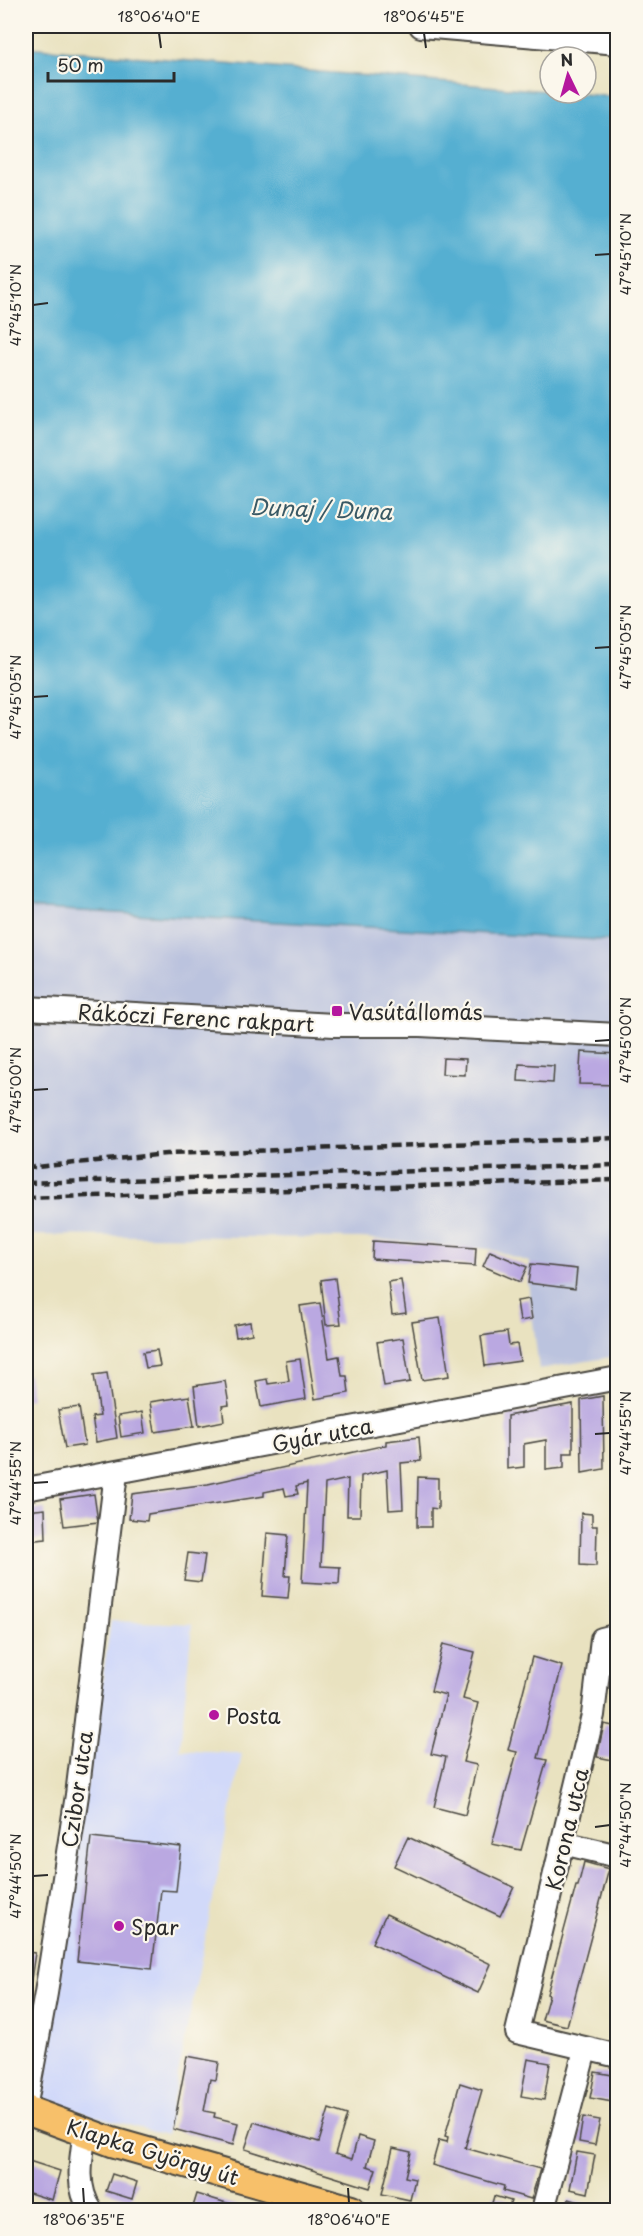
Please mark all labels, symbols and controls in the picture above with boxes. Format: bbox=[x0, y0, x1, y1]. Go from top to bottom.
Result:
text: 18°06'40"E bbox=[117, 4, 201, 27]
text: 18°06'45"E bbox=[383, 4, 465, 27]
scale bar bbox=[48, 45, 174, 83]
north arrow bbox=[538, 45, 598, 105]
text: N bbox=[559, 47, 574, 72]
text: 50 m bbox=[57, 51, 104, 78]
text: 47°45'10"N bbox=[613, 213, 636, 295]
text: 47°45'10"N bbox=[3, 264, 26, 346]
water label: Dunaj / Duna bbox=[249, 489, 394, 527]
text: 47°45'05"N bbox=[613, 605, 636, 689]
text: 47°45'05"N bbox=[3, 655, 26, 739]
street label: Rákóczi Ferenc rakpart bbox=[77, 995, 315, 1039]
place label: Vasútállomás bbox=[349, 995, 482, 1027]
text: 47°45'00"N bbox=[613, 997, 636, 1083]
marker: Vasútállomás bbox=[330, 1004, 344, 1018]
text: 47°45'00"N bbox=[3, 1047, 26, 1133]
text: 47°44'55"N bbox=[613, 1391, 636, 1475]
street label: Gyár utca bbox=[269, 1409, 375, 1459]
text: 47°44'55"N bbox=[3, 1441, 26, 1525]
place label: Posta bbox=[226, 1699, 281, 1731]
marker: Posta bbox=[207, 1708, 221, 1722]
street label: Czibor utca bbox=[52, 1728, 100, 1850]
street label: Korona utca bbox=[536, 1765, 596, 1893]
text: 47°44'50"N bbox=[613, 1782, 636, 1868]
text: 47°44'50"N bbox=[3, 1833, 26, 1919]
place label: Spar bbox=[131, 1910, 179, 1942]
marker: Spar bbox=[112, 1919, 126, 1933]
street label: Klapka György út bbox=[63, 2110, 243, 2192]
text: 18°06'35"E bbox=[43, 2207, 125, 2230]
text: 18°06'40"E bbox=[307, 2207, 391, 2230]

